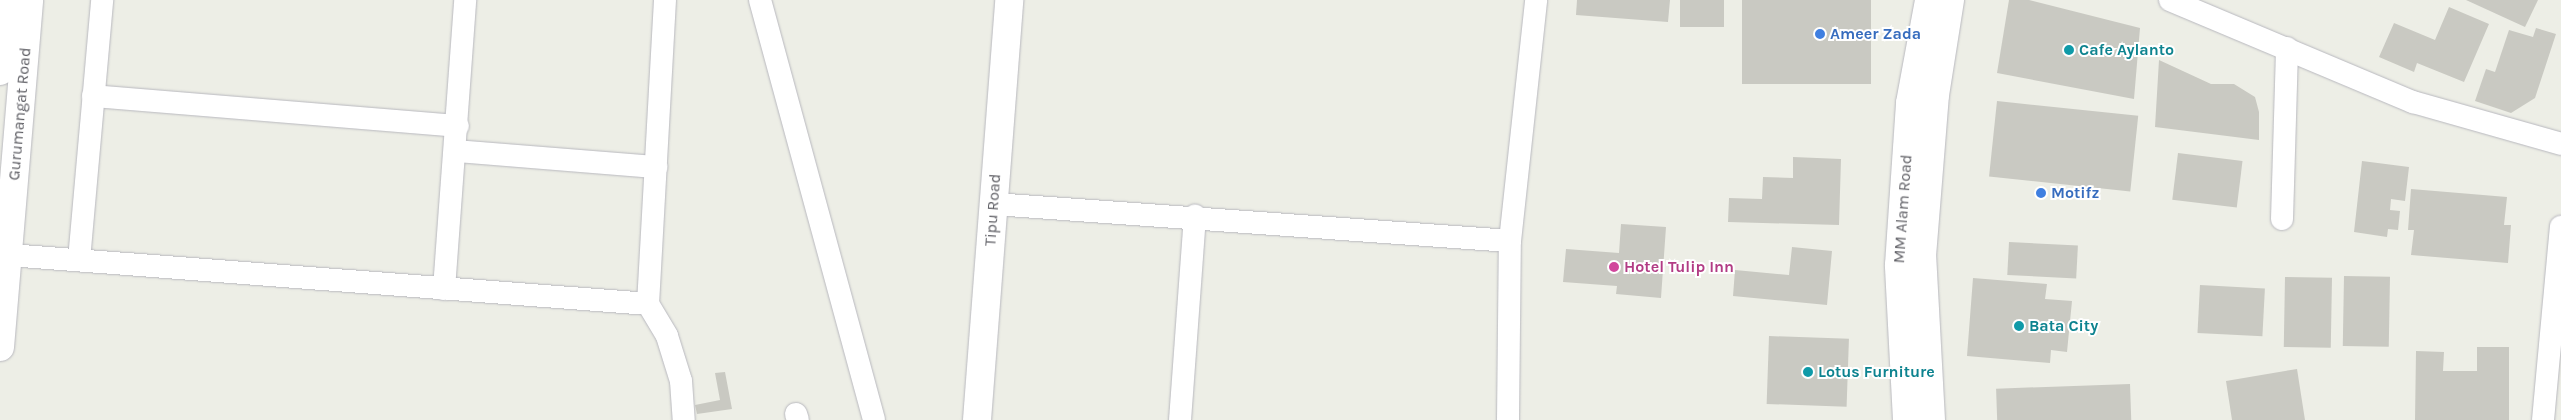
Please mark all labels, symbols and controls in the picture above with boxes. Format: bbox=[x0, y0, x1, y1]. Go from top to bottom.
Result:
place label: Ameer Zada bbox=[1830, 24, 1921, 44]
marker: Ameer Zada bbox=[1814, 28, 1826, 40]
place label: Cafe Aylanto bbox=[2079, 40, 2174, 60]
marker: Cafe Aylanto bbox=[2063, 44, 2075, 56]
street label: Gurumangat Road bbox=[5, 47, 35, 181]
street label: MM Alam Road bbox=[1890, 154, 1916, 264]
street label: Tipu Road bbox=[981, 173, 1005, 247]
place label: Motifz bbox=[2051, 183, 2099, 203]
marker: Motifz bbox=[2035, 187, 2047, 199]
place label: Hotel Tulip Inn bbox=[1624, 257, 1734, 277]
marker: Hotel Tulip Inn bbox=[1608, 261, 1620, 273]
place label: Bata City bbox=[2029, 316, 2098, 336]
marker: Bata City bbox=[2013, 320, 2025, 332]
place label: Lotus Furniture bbox=[1818, 362, 1935, 382]
marker: Lotus Furniture bbox=[1802, 366, 1814, 378]

